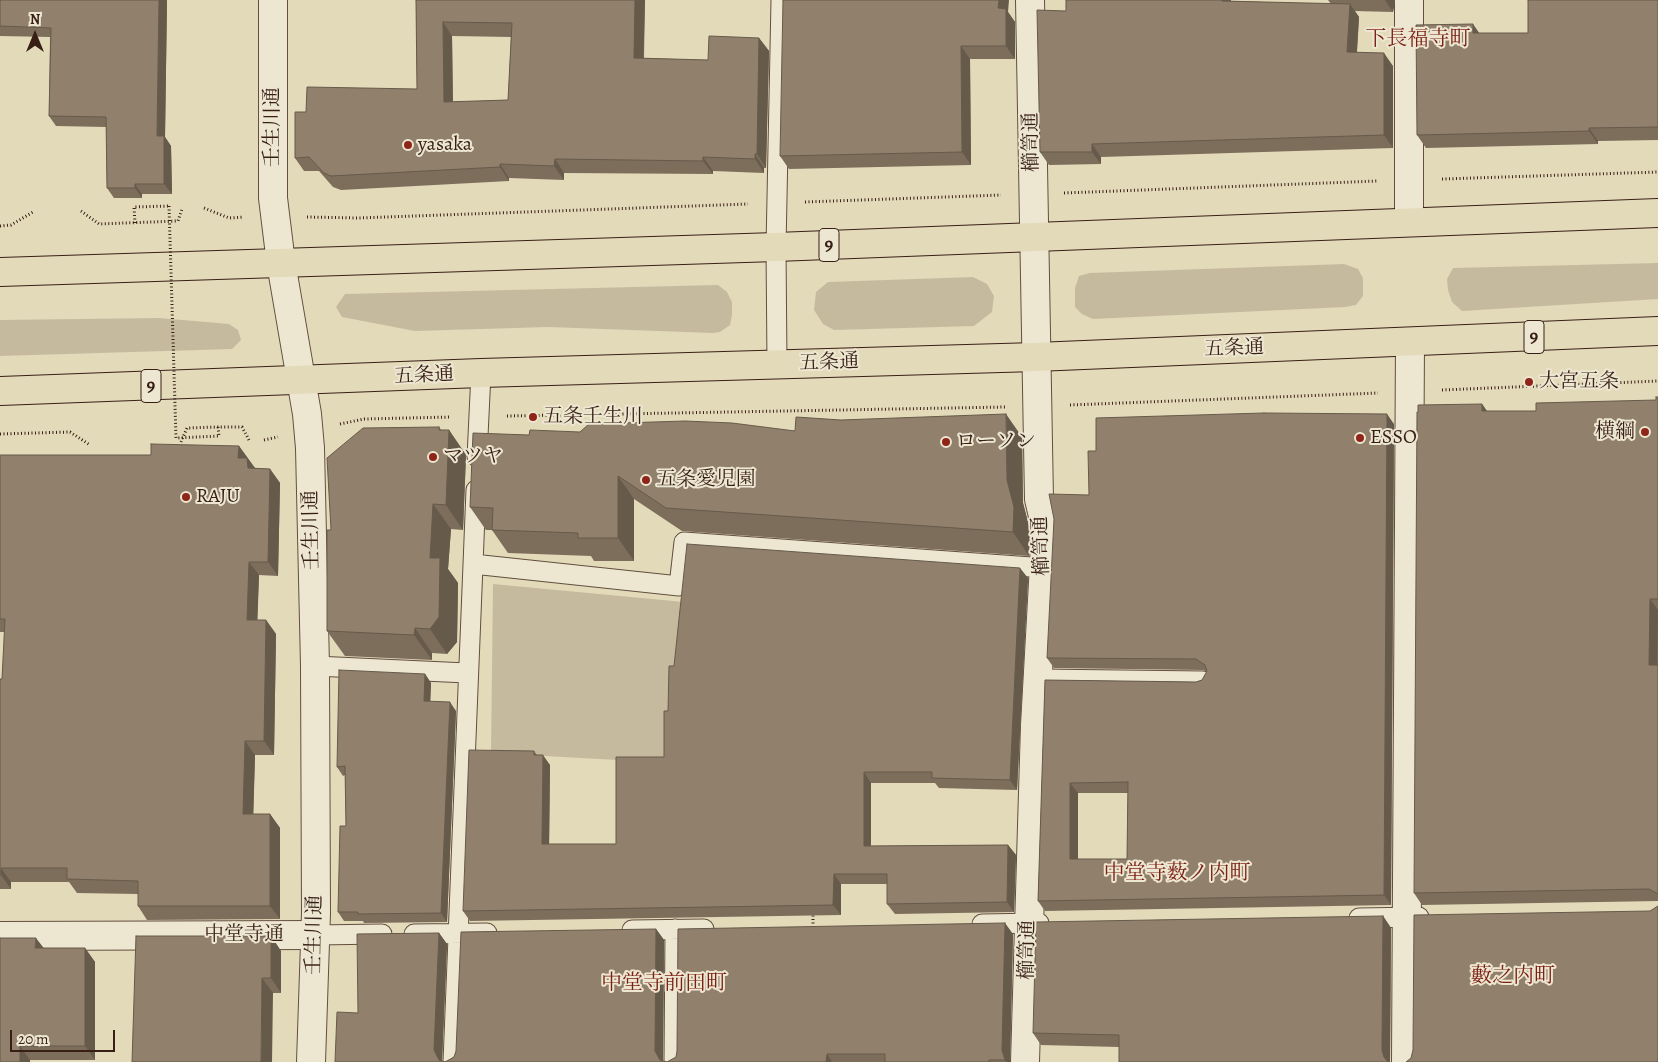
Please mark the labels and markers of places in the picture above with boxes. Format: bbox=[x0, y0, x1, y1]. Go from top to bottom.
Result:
place label: yasaka bbox=[418, 133, 472, 157]
marker: yasaka bbox=[402, 139, 414, 151]
place label: 大宮五条 bbox=[1539, 370, 1619, 394]
marker: 大宮五条 bbox=[1523, 376, 1535, 388]
place label: 五条壬生川 bbox=[543, 405, 643, 429]
marker: 五条壬生川 bbox=[527, 411, 539, 423]
place label: 横綱 bbox=[1595, 420, 1635, 444]
place label: ESSO bbox=[1370, 426, 1417, 450]
marker: 横綱 bbox=[1639, 426, 1651, 438]
place label: ローソン bbox=[956, 430, 1036, 454]
marker: ESSO bbox=[1354, 432, 1366, 444]
marker: ローソン bbox=[940, 436, 952, 448]
place label: マツヤ bbox=[443, 445, 503, 469]
marker: マツヤ bbox=[427, 451, 439, 463]
place label: 五条愛児園 bbox=[656, 468, 756, 492]
marker: 五条愛児園 bbox=[640, 474, 652, 486]
place label: RAJU bbox=[196, 485, 240, 509]
marker: RAJU bbox=[180, 491, 192, 503]

